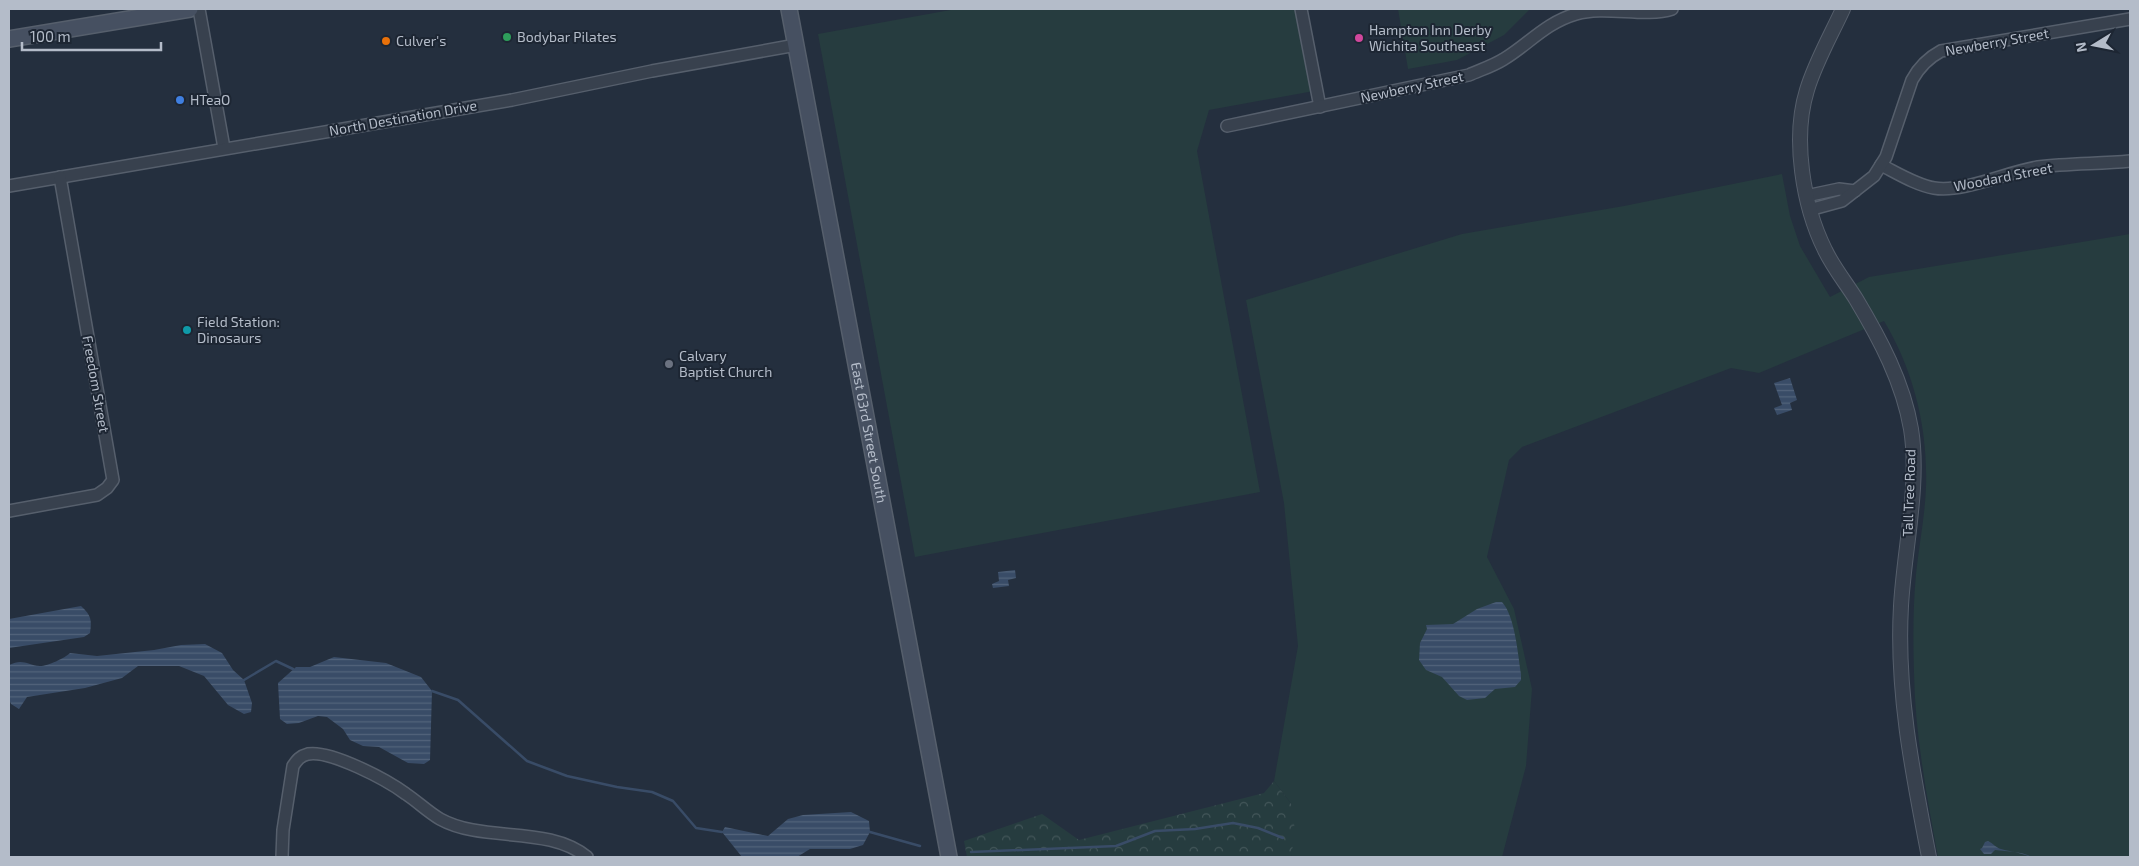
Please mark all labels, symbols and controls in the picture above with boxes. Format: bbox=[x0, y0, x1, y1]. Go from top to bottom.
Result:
scale bar bbox=[22, 20, 161, 52]
north arrow bbox=[2069, 20, 2119, 70]
place label: Hampton Inn Derby Wichita Southeast bbox=[1369, 21, 1492, 54]
street label: Newberry Street bbox=[1944, 24, 2050, 59]
text: 100 m bbox=[30, 27, 71, 45]
place label: Bodybar Pilates bbox=[517, 28, 617, 45]
marker: Bodybar Pilates bbox=[501, 31, 513, 43]
place label: Culver's bbox=[396, 32, 446, 49]
marker: Hampton Inn Derby Wichita Southeast bbox=[1353, 32, 1365, 44]
marker: Culver's bbox=[380, 35, 392, 47]
text: N bbox=[2071, 41, 2090, 54]
street label: Newberry Street bbox=[1359, 67, 1465, 106]
place label: HTeaO bbox=[190, 91, 230, 108]
marker: HTeaO bbox=[174, 94, 186, 106]
street label: North Destination Drive bbox=[328, 96, 478, 139]
street label: Woodard Street bbox=[1952, 159, 2054, 194]
place label: Field Station: Dinosaurs bbox=[197, 313, 280, 346]
marker: Field Station: Dinosaurs bbox=[181, 324, 193, 336]
street label: Freedom Street bbox=[80, 334, 113, 434]
place label: Calvary Baptist Church bbox=[679, 347, 772, 380]
marker: Calvary Baptist Church bbox=[663, 358, 675, 370]
street label: East 63rd Street South bbox=[848, 361, 891, 504]
street label: Tall Tree Road bbox=[1898, 449, 1919, 537]

